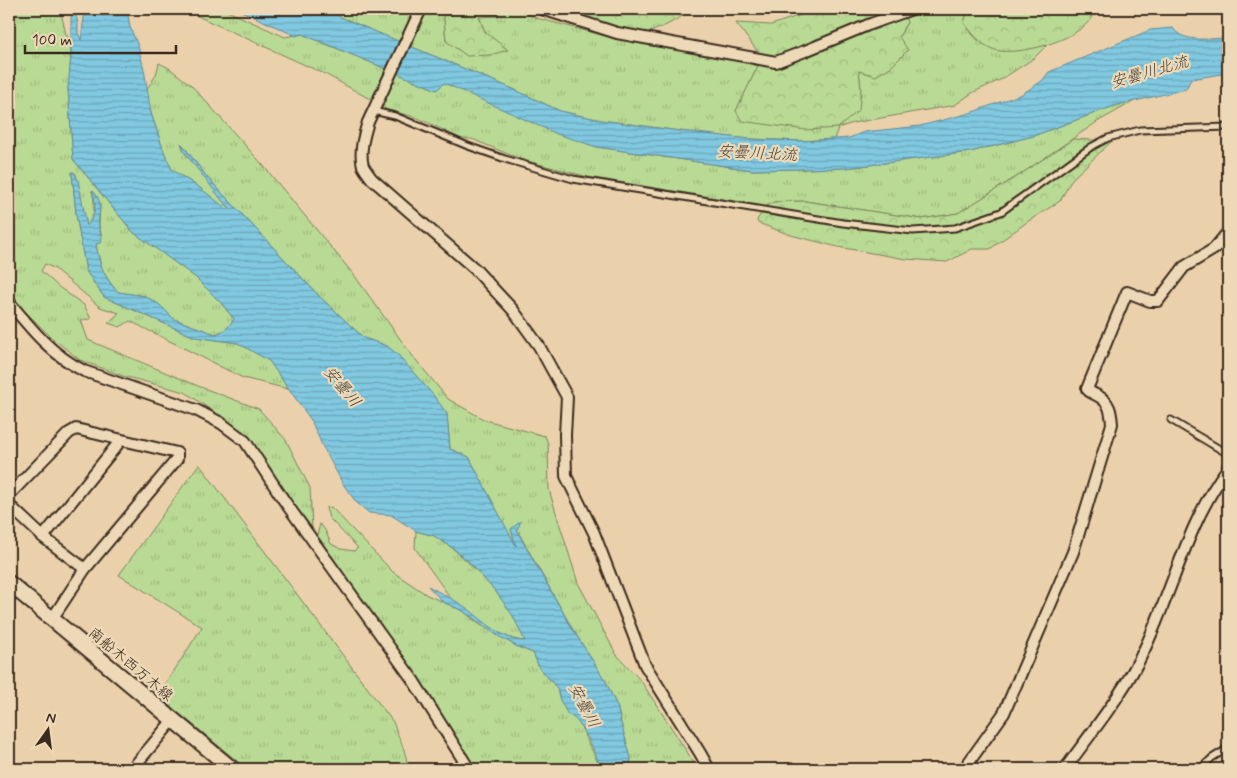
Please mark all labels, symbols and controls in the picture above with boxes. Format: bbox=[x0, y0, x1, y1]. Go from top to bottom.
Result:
scale bar bbox=[25, 22, 176, 54]
text: 100 m bbox=[32, 31, 72, 51]
water label: 安曇川北流 bbox=[1108, 51, 1192, 94]
water label: 安曇川北流 bbox=[716, 141, 798, 166]
water label: 安曇川 bbox=[318, 362, 365, 412]
street label: 南船木西万木線 bbox=[84, 623, 177, 706]
water label: 安曇川 bbox=[563, 680, 604, 732]
north arrow bbox=[22, 706, 72, 756]
text: N bbox=[44, 708, 58, 728]

